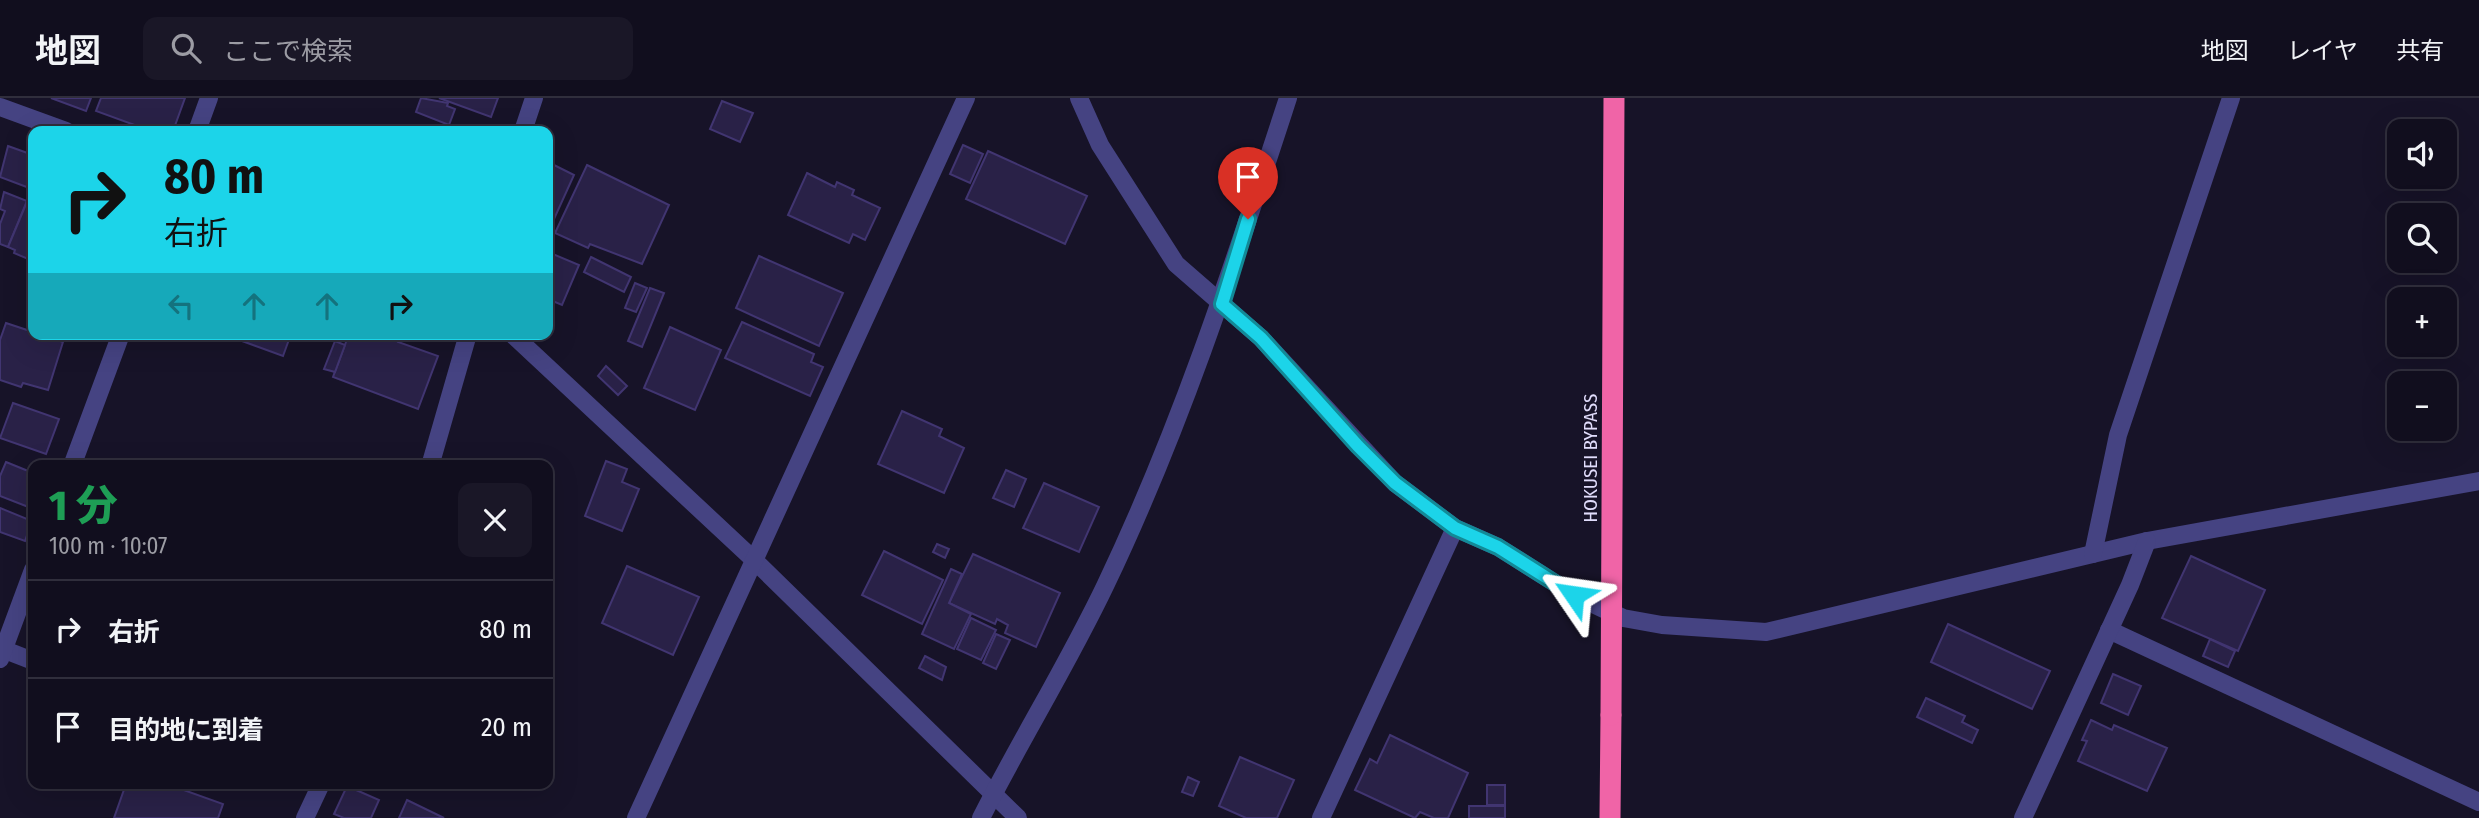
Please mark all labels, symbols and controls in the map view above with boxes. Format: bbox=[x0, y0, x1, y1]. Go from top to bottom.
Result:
search box bbox=[143, 17, 633, 80]
icon: search bbox=[167, 29, 205, 67]
text: 地図 bbox=[35, 31, 101, 71]
text: ここで検索 bbox=[223, 36, 353, 67]
text: 地図 bbox=[2201, 37, 2249, 65]
text: レイヤ bbox=[2287, 37, 2358, 65]
text: 共有 bbox=[2396, 37, 2444, 65]
map controls bbox=[2387, 119, 2457, 441]
button: sound bbox=[2387, 119, 2457, 189]
text: 80 m bbox=[164, 147, 264, 206]
pin bbox=[1218, 147, 1278, 219]
icon: right bbox=[49, 154, 140, 245]
icon: arrive bbox=[1229, 158, 1267, 196]
button: search bbox=[2387, 203, 2457, 273]
text: 右折 bbox=[164, 214, 228, 252]
icon: left bbox=[162, 287, 200, 325]
icon: ahead bbox=[235, 287, 273, 325]
icon: ahead bbox=[308, 287, 346, 325]
icon: right bbox=[381, 287, 419, 325]
button: + bbox=[2387, 287, 2457, 357]
button: − bbox=[2387, 371, 2457, 441]
street label: HOKUSEI BYPASS bbox=[1579, 394, 1602, 523]
text: 1 分 bbox=[49, 481, 118, 531]
button: close bbox=[458, 483, 532, 557]
text: 100 m · 10:07 bbox=[49, 532, 167, 560]
position arrow bbox=[1537, 558, 1611, 632]
icon: right bbox=[49, 610, 87, 648]
text: 80 m bbox=[479, 614, 532, 645]
text: 右折 bbox=[108, 617, 160, 648]
icon: arrive bbox=[49, 708, 87, 746]
text: 20 m bbox=[481, 712, 532, 743]
text: 目的地に到着 bbox=[108, 715, 264, 746]

